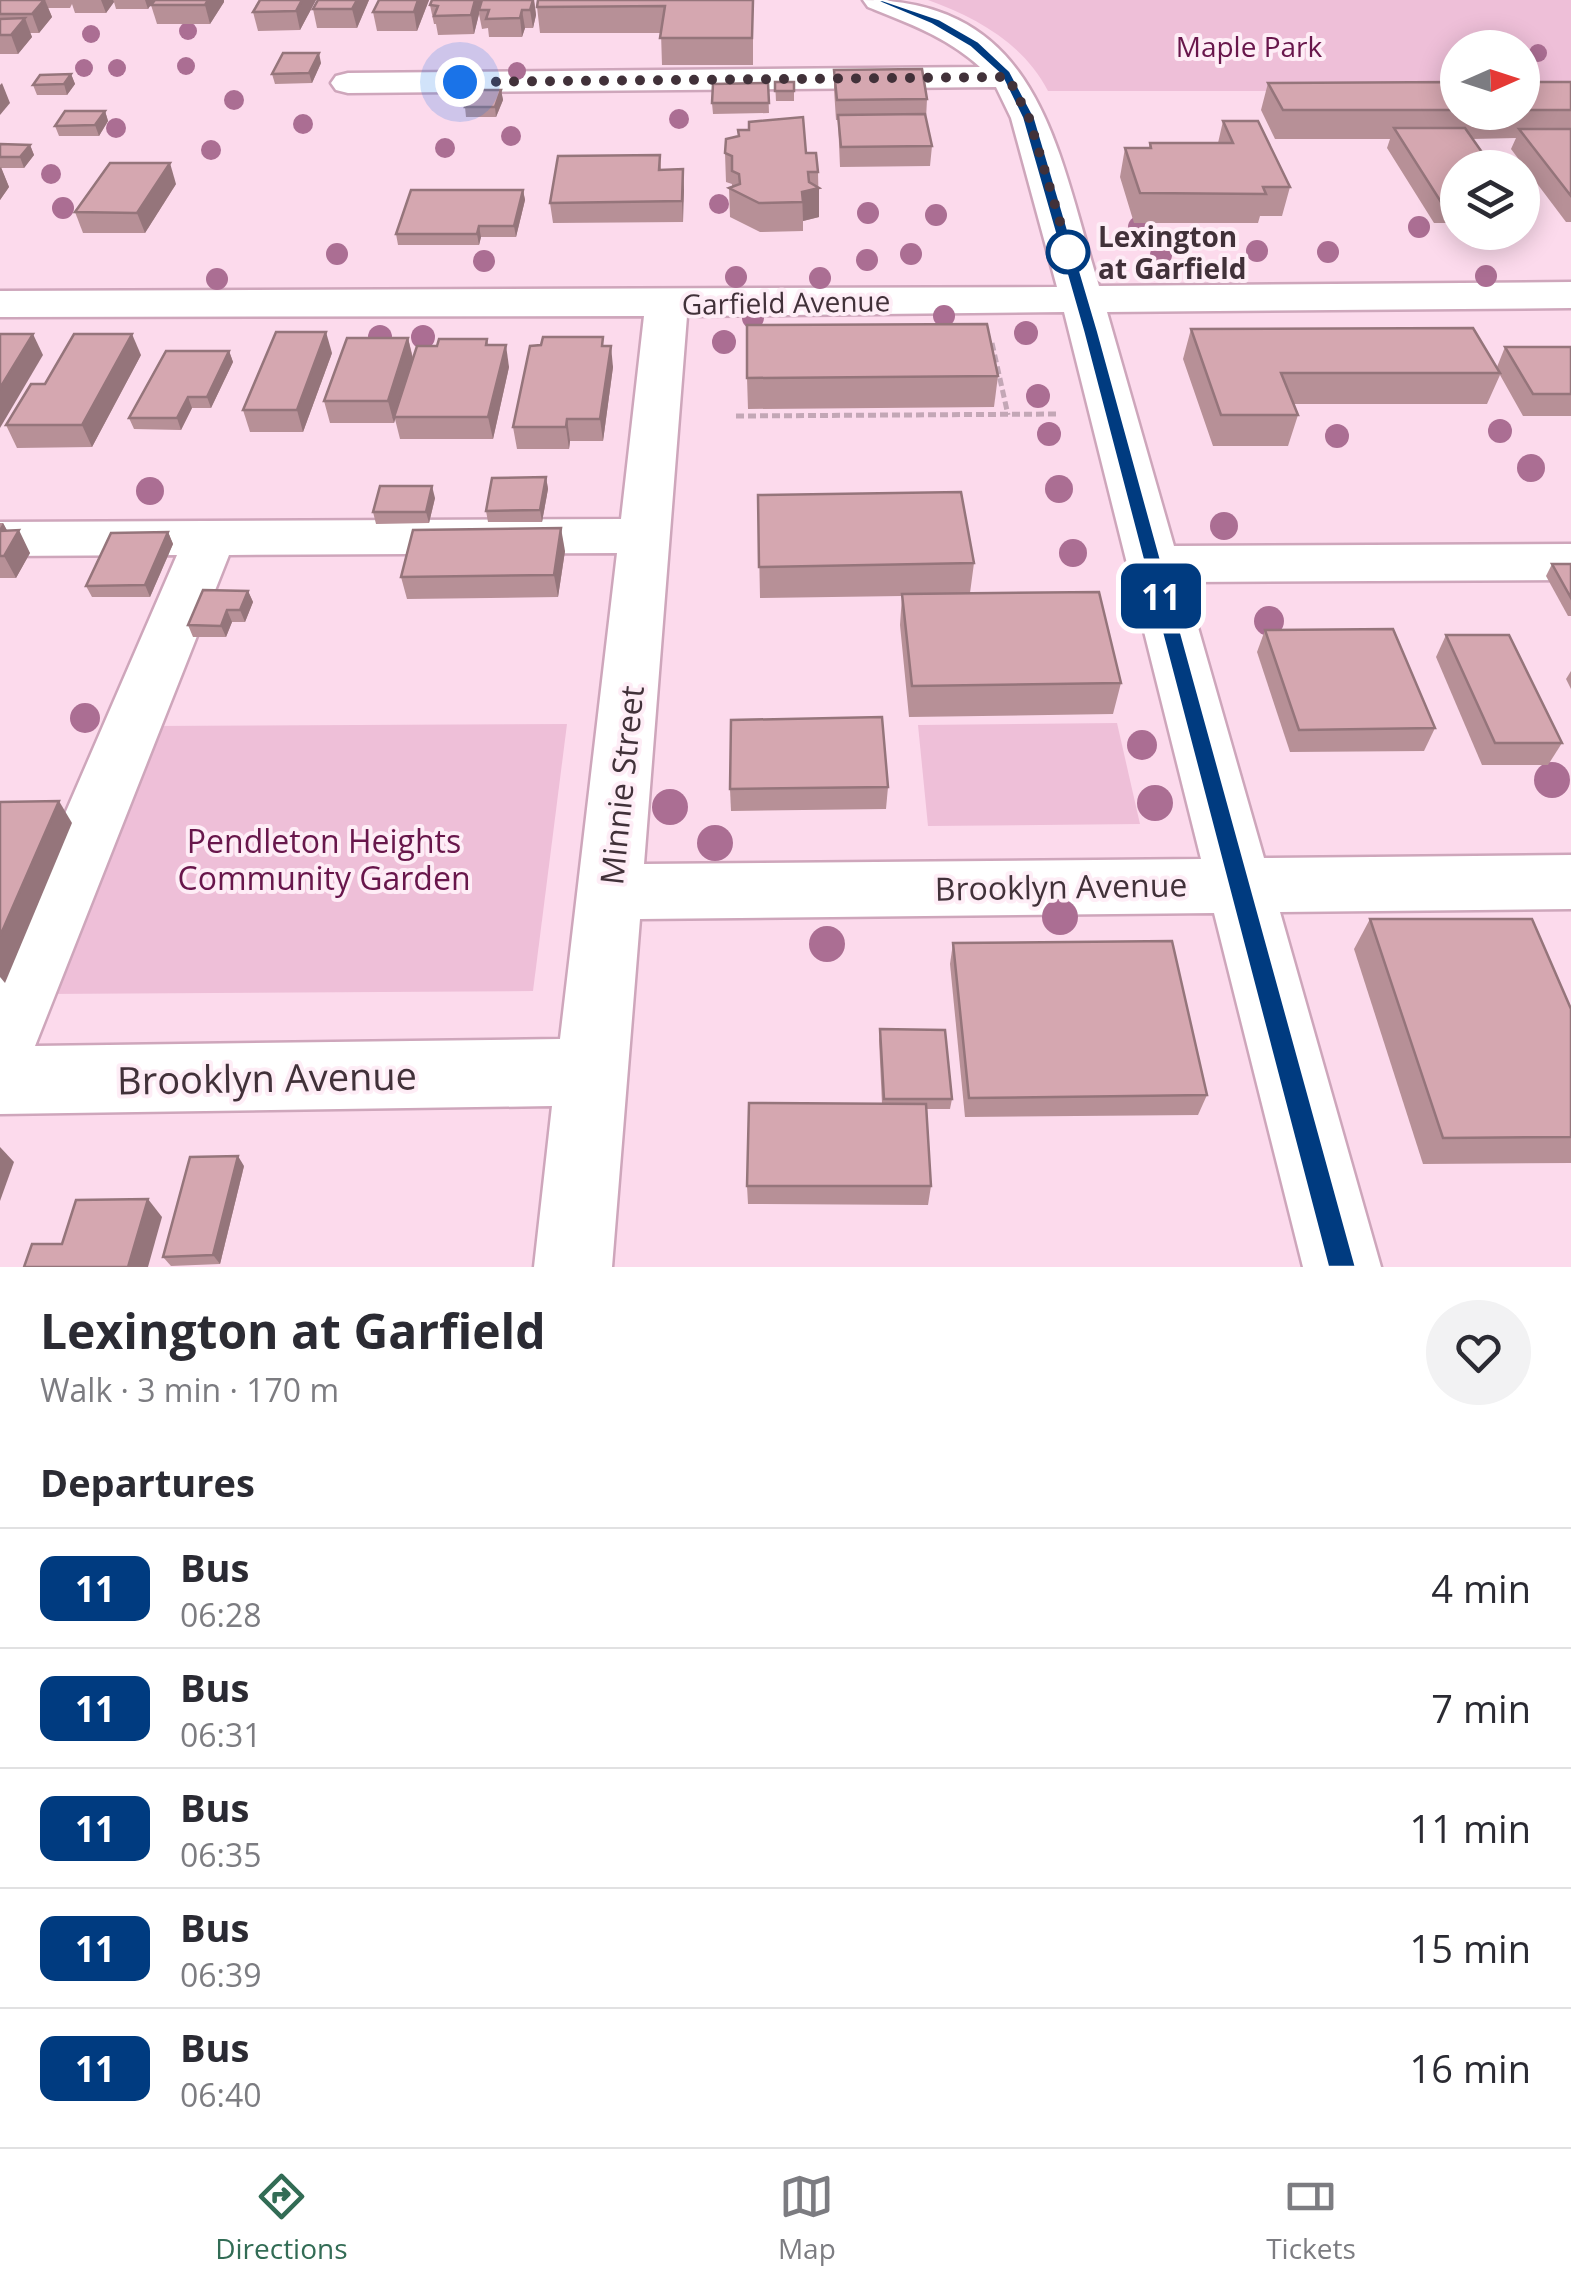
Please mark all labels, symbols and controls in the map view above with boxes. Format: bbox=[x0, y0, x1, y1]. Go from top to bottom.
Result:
park label: Maple Park bbox=[1176, 27, 1323, 65]
north arrow bbox=[1440, 30, 1540, 130]
map controls bbox=[1440, 30, 1540, 250]
your location bbox=[435, 57, 485, 107]
button: layers bbox=[1440, 150, 1540, 250]
place label: Lexington at Garfield bbox=[1098, 217, 1246, 287]
marker: Lexington at Garfield bbox=[1047, 231, 1089, 273]
street label: Garfield Avenue bbox=[681, 281, 891, 323]
line badge: 11 bbox=[1116, 564, 1206, 628]
text: 11 bbox=[1141, 573, 1181, 620]
street label: Minnie Street bbox=[589, 683, 653, 887]
park label: Pendleton Heights Community Garden bbox=[177, 819, 471, 899]
street label: Brooklyn Avenue bbox=[934, 862, 1188, 910]
street label: Brooklyn Avenue bbox=[117, 1048, 417, 1106]
text: Lexington at Garfield bbox=[40, 1298, 546, 1363]
button: heart bbox=[1426, 1300, 1531, 1405]
text: Walk · 3 min · 170 m bbox=[40, 1368, 339, 1411]
text: Departures bbox=[40, 1456, 255, 1508]
text: Bus bbox=[180, 1541, 249, 1593]
text: 4 min bbox=[1431, 1562, 1531, 1614]
text: 11 bbox=[75, 1565, 115, 1612]
text: 06:28 bbox=[180, 1593, 262, 1636]
text: Bus bbox=[180, 1661, 249, 1713]
text: 7 min bbox=[1431, 1682, 1531, 1734]
text: 11 bbox=[75, 1685, 115, 1732]
text: 06:31 bbox=[180, 1713, 262, 1756]
text: Bus bbox=[180, 1781, 249, 1833]
text: 11 min bbox=[1410, 1802, 1531, 1854]
text: 11 bbox=[75, 1805, 115, 1852]
text: 06:35 bbox=[180, 1833, 262, 1876]
text: Bus bbox=[180, 1901, 249, 1953]
text: 15 min bbox=[1410, 1922, 1531, 1974]
text: 11 bbox=[75, 1925, 115, 1972]
text: 06:39 bbox=[180, 1953, 262, 1996]
text: Bus bbox=[180, 2021, 249, 2073]
text: 16 min bbox=[1410, 2042, 1531, 2094]
text: 11 bbox=[75, 2045, 115, 2092]
text: 06:40 bbox=[180, 2073, 262, 2116]
tab: Directions bbox=[215, 2169, 348, 2267]
tab: Map bbox=[778, 2169, 836, 2267]
tab: Tickets bbox=[1266, 2169, 1356, 2267]

